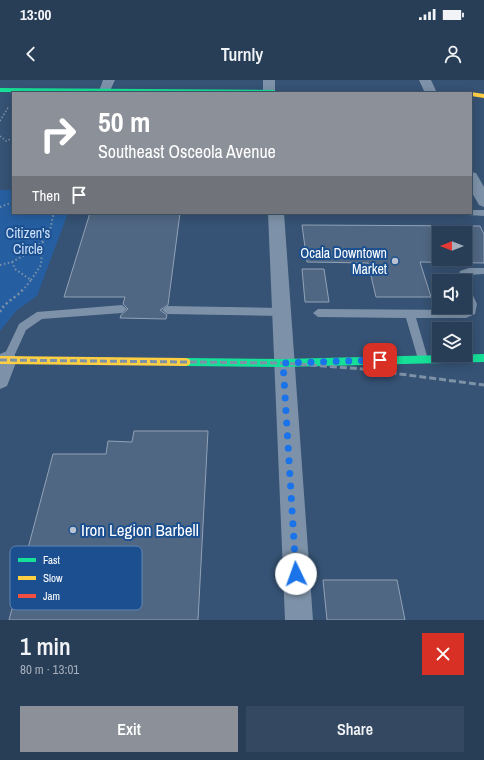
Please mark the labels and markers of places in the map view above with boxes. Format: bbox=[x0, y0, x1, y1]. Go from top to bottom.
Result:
place label: Ocala Downtown Market bbox=[300, 244, 387, 278]
marker: Ocala Downtown Market bbox=[390, 256, 400, 266]
pin bbox=[363, 343, 397, 377]
place label: Iron Legion Barbell bbox=[81, 518, 199, 541]
marker: Iron Legion Barbell bbox=[68, 525, 78, 535]

